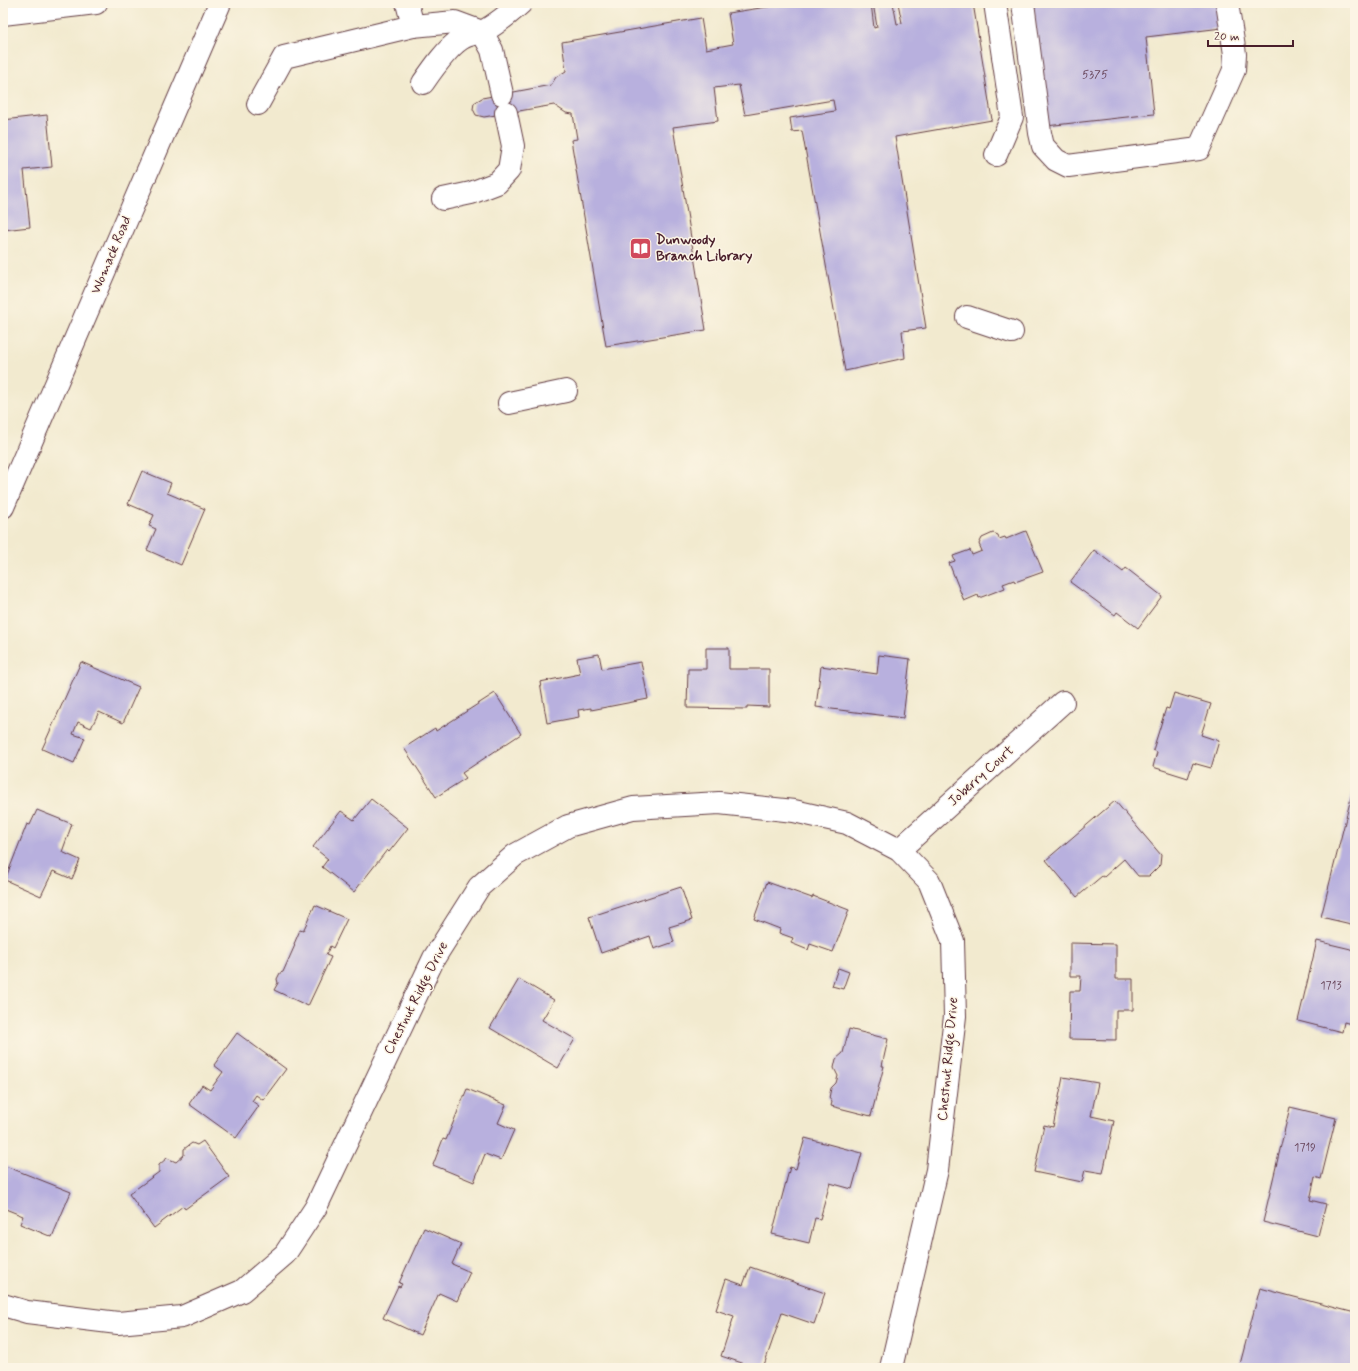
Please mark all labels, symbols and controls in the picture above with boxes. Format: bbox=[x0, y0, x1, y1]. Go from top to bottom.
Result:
scale bar bbox=[1208, 22, 1293, 48]
text: 20 m bbox=[1214, 29, 1240, 45]
house number: 5375 bbox=[1082, 67, 1108, 83]
street label: Womack Road bbox=[86, 213, 136, 297]
place label: Dunwoody Branch Library bbox=[656, 231, 752, 265]
library icon: Dunwoody Branch Library bbox=[628, 235, 654, 261]
street label: Joberry Court bbox=[944, 741, 1018, 810]
street label: Chestnut Ridge Drive bbox=[380, 939, 454, 1058]
house number: 1713 bbox=[1320, 978, 1342, 994]
street label: Chestnut Ridge Drive bbox=[934, 996, 964, 1122]
house number: 1719 bbox=[1294, 1140, 1316, 1156]

